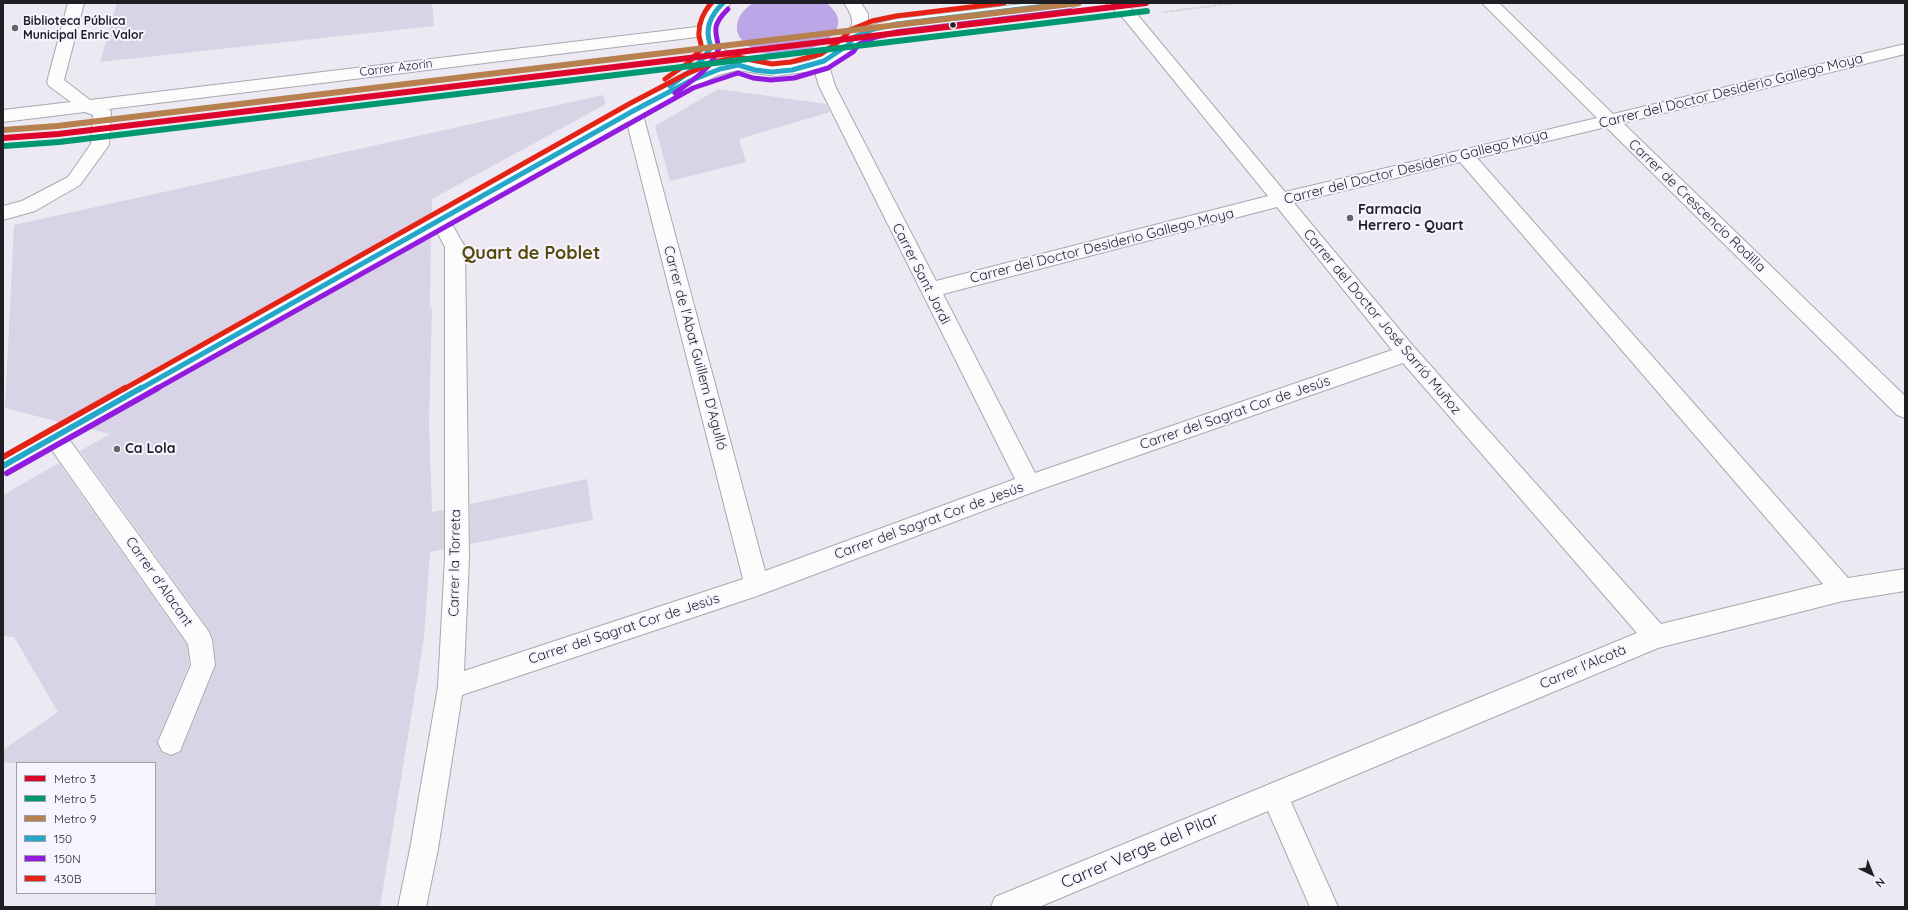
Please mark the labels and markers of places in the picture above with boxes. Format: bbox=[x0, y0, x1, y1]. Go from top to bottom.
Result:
place label: Biblioteca Pública Municipal Enric Valor bbox=[23, 14, 144, 42]
unlabelled marker bbox=[948, 20, 958, 30]
marker: Biblioteca Pública Municipal Enric Valor bbox=[10, 23, 20, 33]
place label: Farmacia Herrero - Quart bbox=[1358, 202, 1464, 234]
marker: Farmacia Herrero - Quart bbox=[1345, 213, 1355, 223]
place label: Ca Lola bbox=[125, 441, 176, 457]
marker: Ca Lola bbox=[112, 444, 122, 454]

